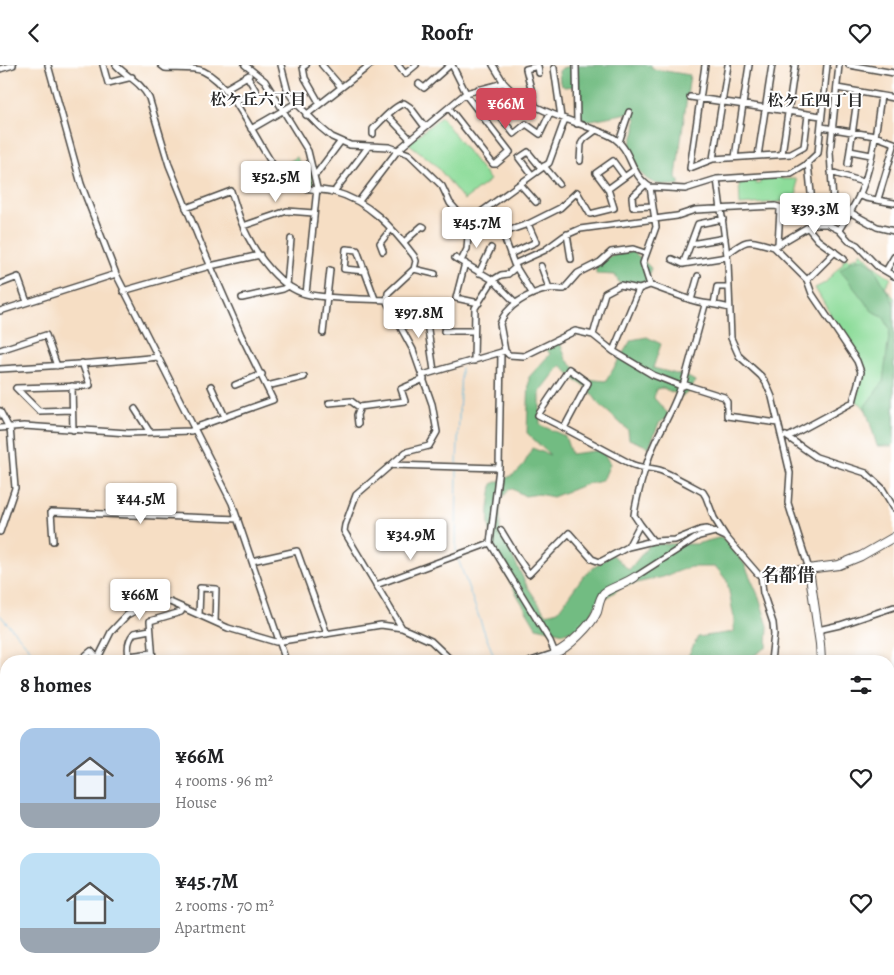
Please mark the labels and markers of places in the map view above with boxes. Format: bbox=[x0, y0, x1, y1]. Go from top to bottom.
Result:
pin: ¥66M bbox=[476, 87, 536, 130]
pin: ¥52.5M bbox=[235, 161, 317, 203]
pin: ¥39.3M bbox=[774, 193, 856, 235]
pin: ¥45.7M bbox=[436, 207, 518, 249]
pin: ¥97.8M bbox=[378, 297, 460, 339]
pin: ¥44.5M bbox=[100, 483, 182, 525]
pin: ¥34.9M bbox=[370, 519, 452, 561]
pin: ¥66M bbox=[110, 579, 170, 621]

